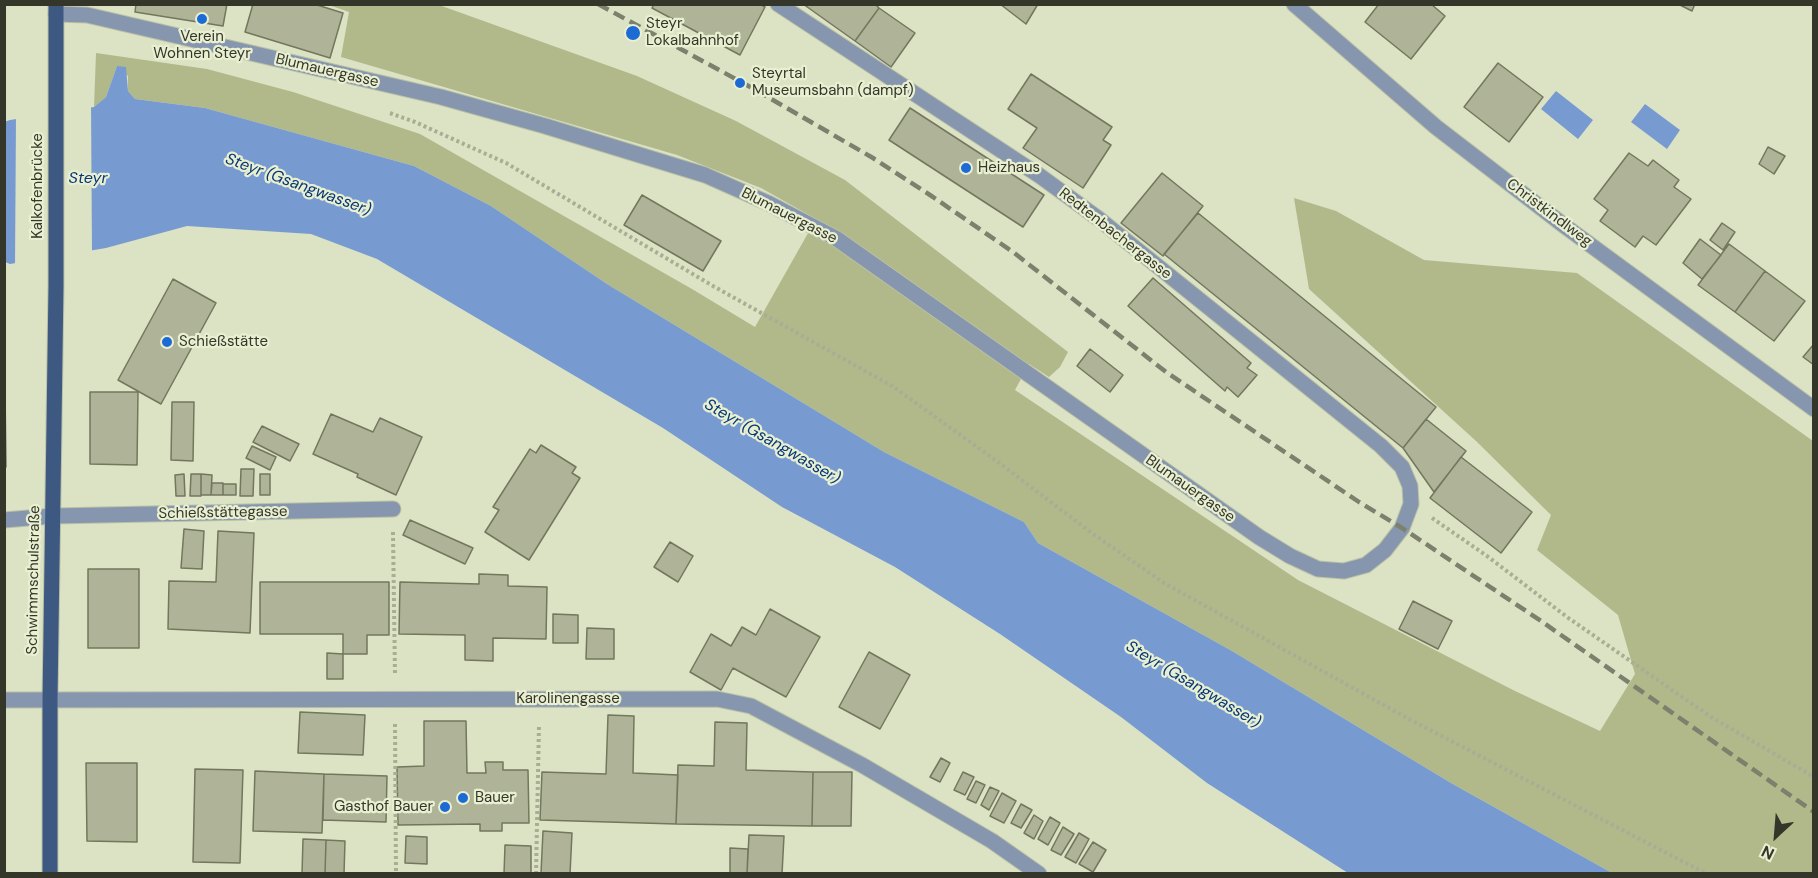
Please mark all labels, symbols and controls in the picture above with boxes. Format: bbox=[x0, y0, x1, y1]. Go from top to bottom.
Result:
marker: Verein Wohnen Steyr bbox=[195, 12, 209, 26]
place label: Steyr Lokalbahnhof bbox=[646, 15, 739, 50]
marker: Steyr Lokalbahnhof bbox=[624, 24, 642, 42]
place label: Verein Wohnen Steyr bbox=[153, 28, 251, 63]
street label: Blumauergasse bbox=[274, 50, 380, 92]
place label: Steyrtal Museumsbahn (dampf) bbox=[752, 65, 914, 100]
marker: Steyrtal Museumsbahn (dampf) bbox=[733, 76, 747, 90]
street label: Kalkofenbrücke bbox=[29, 133, 47, 239]
water label: Steyr (Gsangwasser) bbox=[223, 150, 373, 220]
place label: Heizhaus bbox=[978, 159, 1040, 177]
marker: Heizhaus bbox=[959, 161, 973, 175]
water label: Steyr bbox=[69, 169, 107, 189]
street label: Christkindlweg bbox=[1503, 175, 1595, 251]
street label: Blumauergasse bbox=[738, 184, 840, 248]
street label: Redtenbachergasse bbox=[1055, 184, 1175, 284]
place label: Schießstätte bbox=[179, 333, 268, 351]
marker: Schießstätte bbox=[160, 335, 174, 349]
water label: Steyr (Gsangwasser) bbox=[701, 395, 843, 489]
street label: Blumauergasse bbox=[1142, 451, 1238, 527]
street label: Schießstättegasse bbox=[158, 503, 288, 523]
street label: Schwimmschulstraße bbox=[24, 505, 44, 655]
water label: Steyr (Gsangwasser) bbox=[1122, 637, 1264, 733]
street label: Karolinengasse bbox=[516, 690, 620, 708]
place label: Bauer bbox=[475, 789, 515, 807]
marker: Bauer bbox=[456, 791, 470, 805]
place label: Gasthof Bauer bbox=[334, 798, 433, 816]
marker: Gasthof Bauer bbox=[438, 800, 452, 814]
north arrow bbox=[1746, 806, 1806, 866]
text: N bbox=[1758, 841, 1778, 865]

